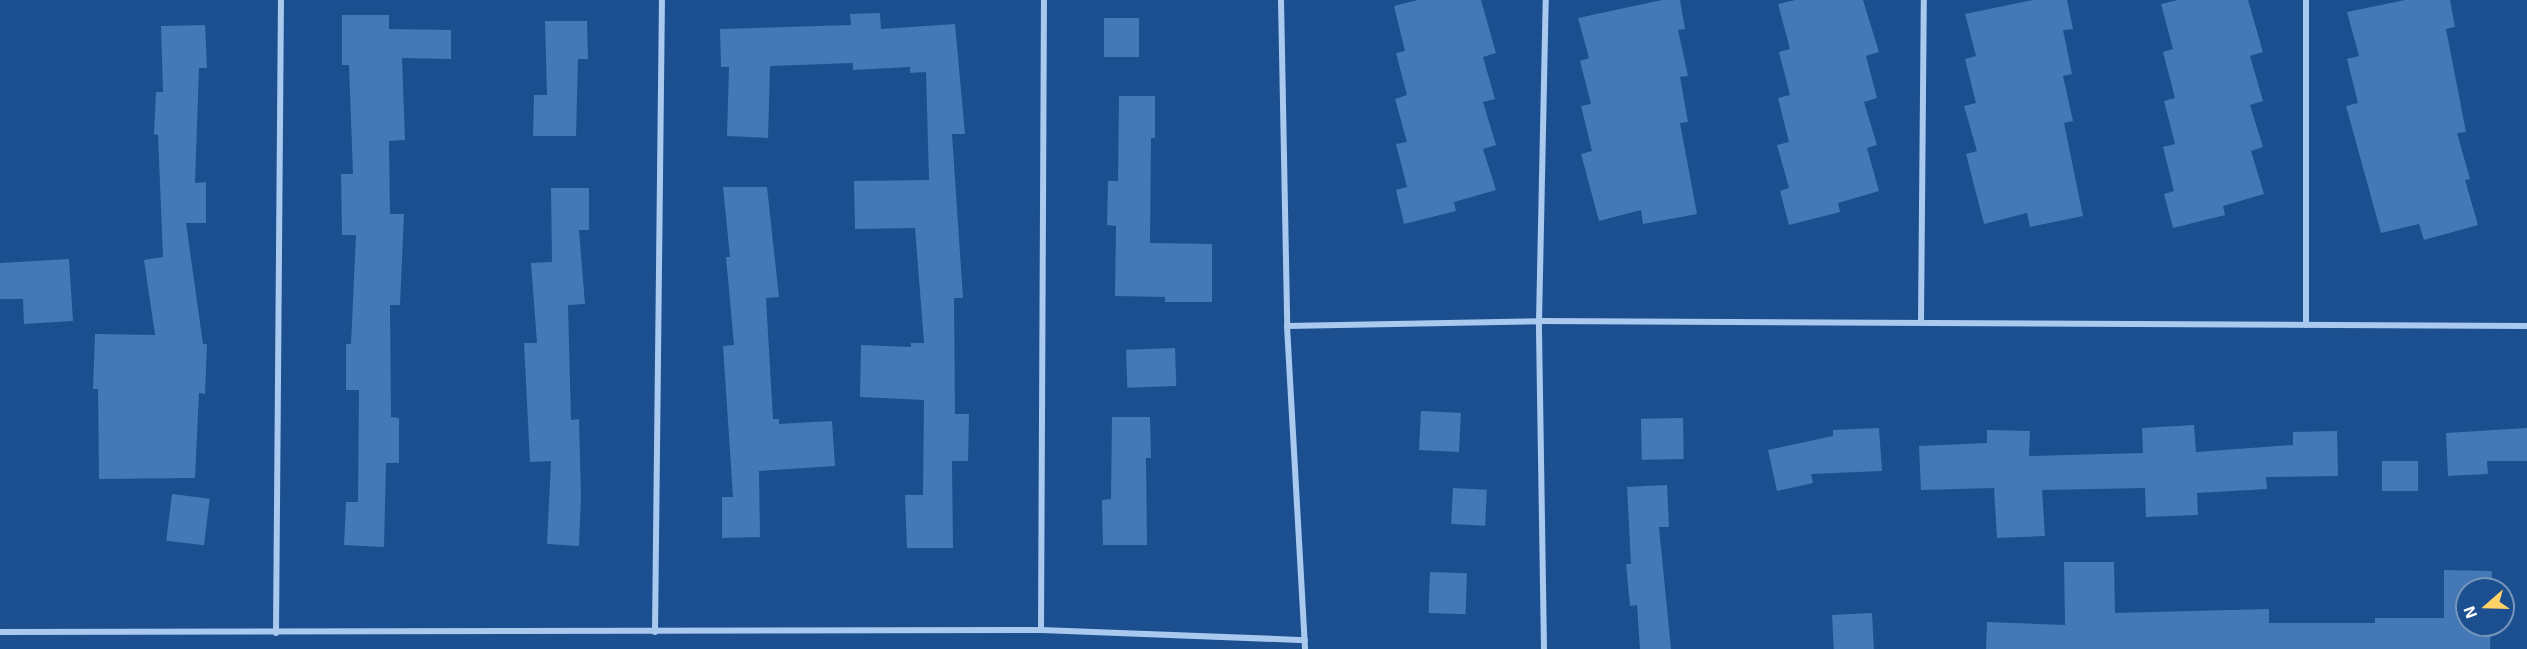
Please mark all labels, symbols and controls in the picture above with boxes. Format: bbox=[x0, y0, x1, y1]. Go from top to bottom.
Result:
north arrow bbox=[2455, 577, 2515, 637]
text: N bbox=[2459, 604, 2480, 621]

